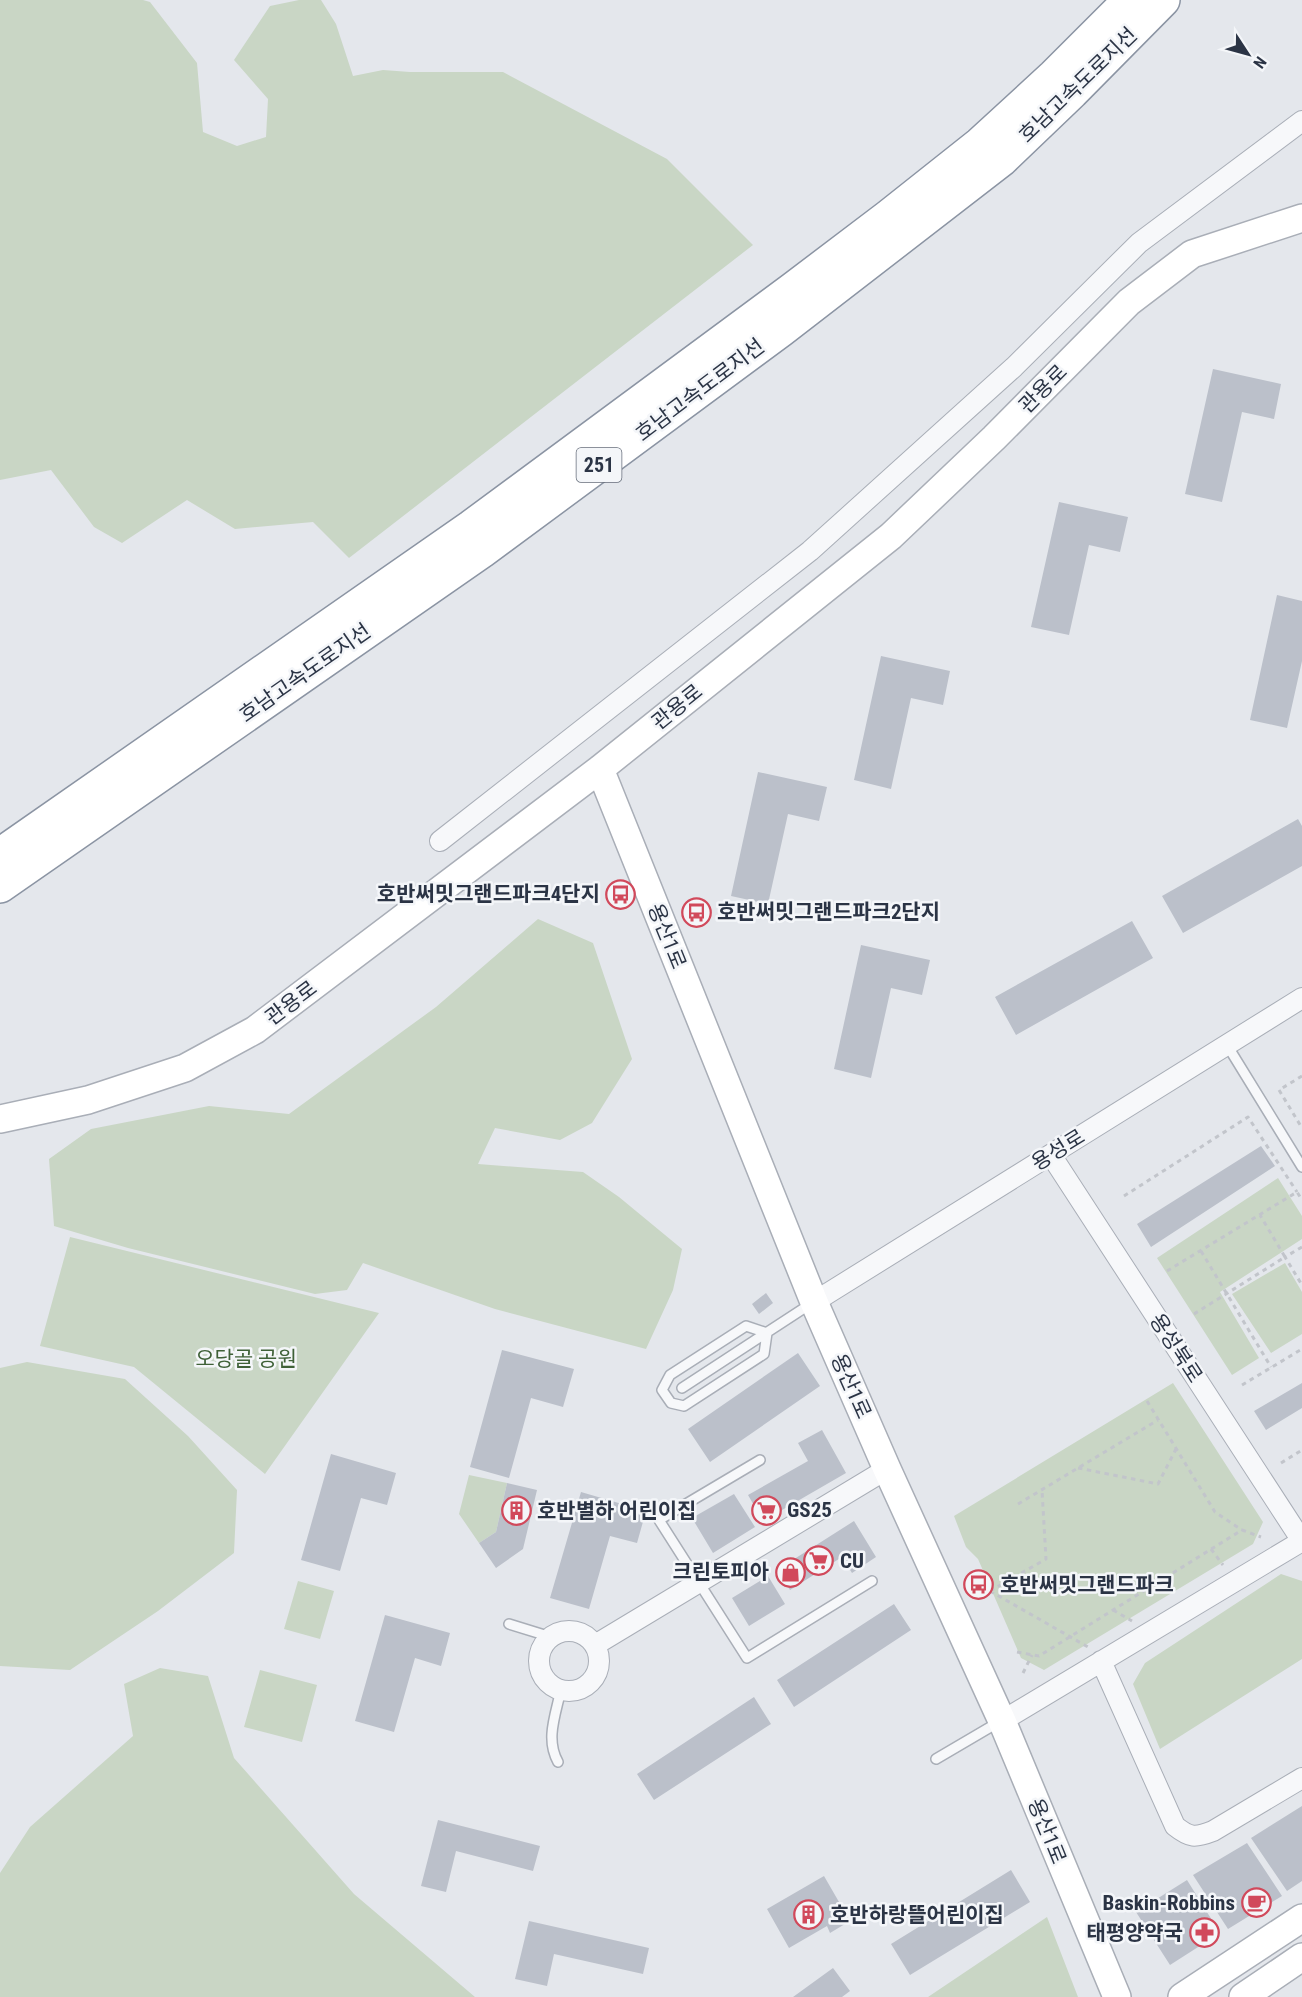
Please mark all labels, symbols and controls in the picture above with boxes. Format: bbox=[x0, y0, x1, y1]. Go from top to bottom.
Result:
street label: 호남고속도로지선 bbox=[1014, 23, 1142, 147]
north arrow bbox=[1218, 24, 1278, 84]
text: N bbox=[1249, 53, 1270, 72]
street label: 호남고속도로지선 bbox=[631, 334, 769, 446]
street label: 관용로 bbox=[1014, 360, 1072, 418]
road number: 251 bbox=[576, 448, 622, 482]
street label: 호남고속도로지선 bbox=[235, 619, 375, 727]
street label: 관용로 bbox=[647, 679, 707, 735]
bus stop icon: 호반써밋그랜드파크4단지 bbox=[605, 878, 637, 910]
place label: 호반써밋그랜드파크4단지 bbox=[377, 882, 600, 906]
bus stop icon: 호반써밋그랜드파크2단지 bbox=[680, 896, 712, 928]
street label: 용산1로 bbox=[643, 900, 691, 972]
place label: 호반써밋그랜드파크2단지 bbox=[717, 900, 940, 924]
street label: 관용로 bbox=[261, 976, 321, 1030]
street label: 용성로 bbox=[1027, 1124, 1089, 1176]
street label: 용성북로 bbox=[1145, 1309, 1207, 1387]
park label: 오당골 공원 bbox=[195, 1347, 297, 1371]
street label: 용산1로 bbox=[826, 1350, 876, 1422]
supermarket icon: GS25 bbox=[750, 1494, 782, 1526]
building icon: 호반별하 어린이집 bbox=[500, 1495, 532, 1527]
place label: GS25 bbox=[787, 1498, 832, 1522]
place label: 호반별하 어린이집 bbox=[537, 1499, 696, 1523]
supermarket icon: CU bbox=[803, 1545, 835, 1577]
place label: CU bbox=[840, 1549, 864, 1573]
shop icon: 크린토피아 bbox=[774, 1556, 806, 1588]
place label: 크린토피아 bbox=[672, 1560, 769, 1584]
bus stop icon: 호반써밋그랜드파크 bbox=[963, 1569, 995, 1601]
place label: 호반써밋그랜드파크 bbox=[1000, 1573, 1174, 1597]
street label: 용산1로 bbox=[1023, 1795, 1071, 1867]
cafe icon: Baskin-Robbins bbox=[1240, 1887, 1272, 1919]
place label: Baskin-Robbins bbox=[1103, 1891, 1235, 1915]
building icon: 호반하랑뜰어린이집 bbox=[793, 1899, 825, 1931]
place label: 호반하랑뜰어린이집 bbox=[830, 1903, 1004, 1927]
pharmacy icon: 태평양약국 bbox=[1188, 1917, 1220, 1949]
place label: 태평양약국 bbox=[1086, 1921, 1183, 1945]

